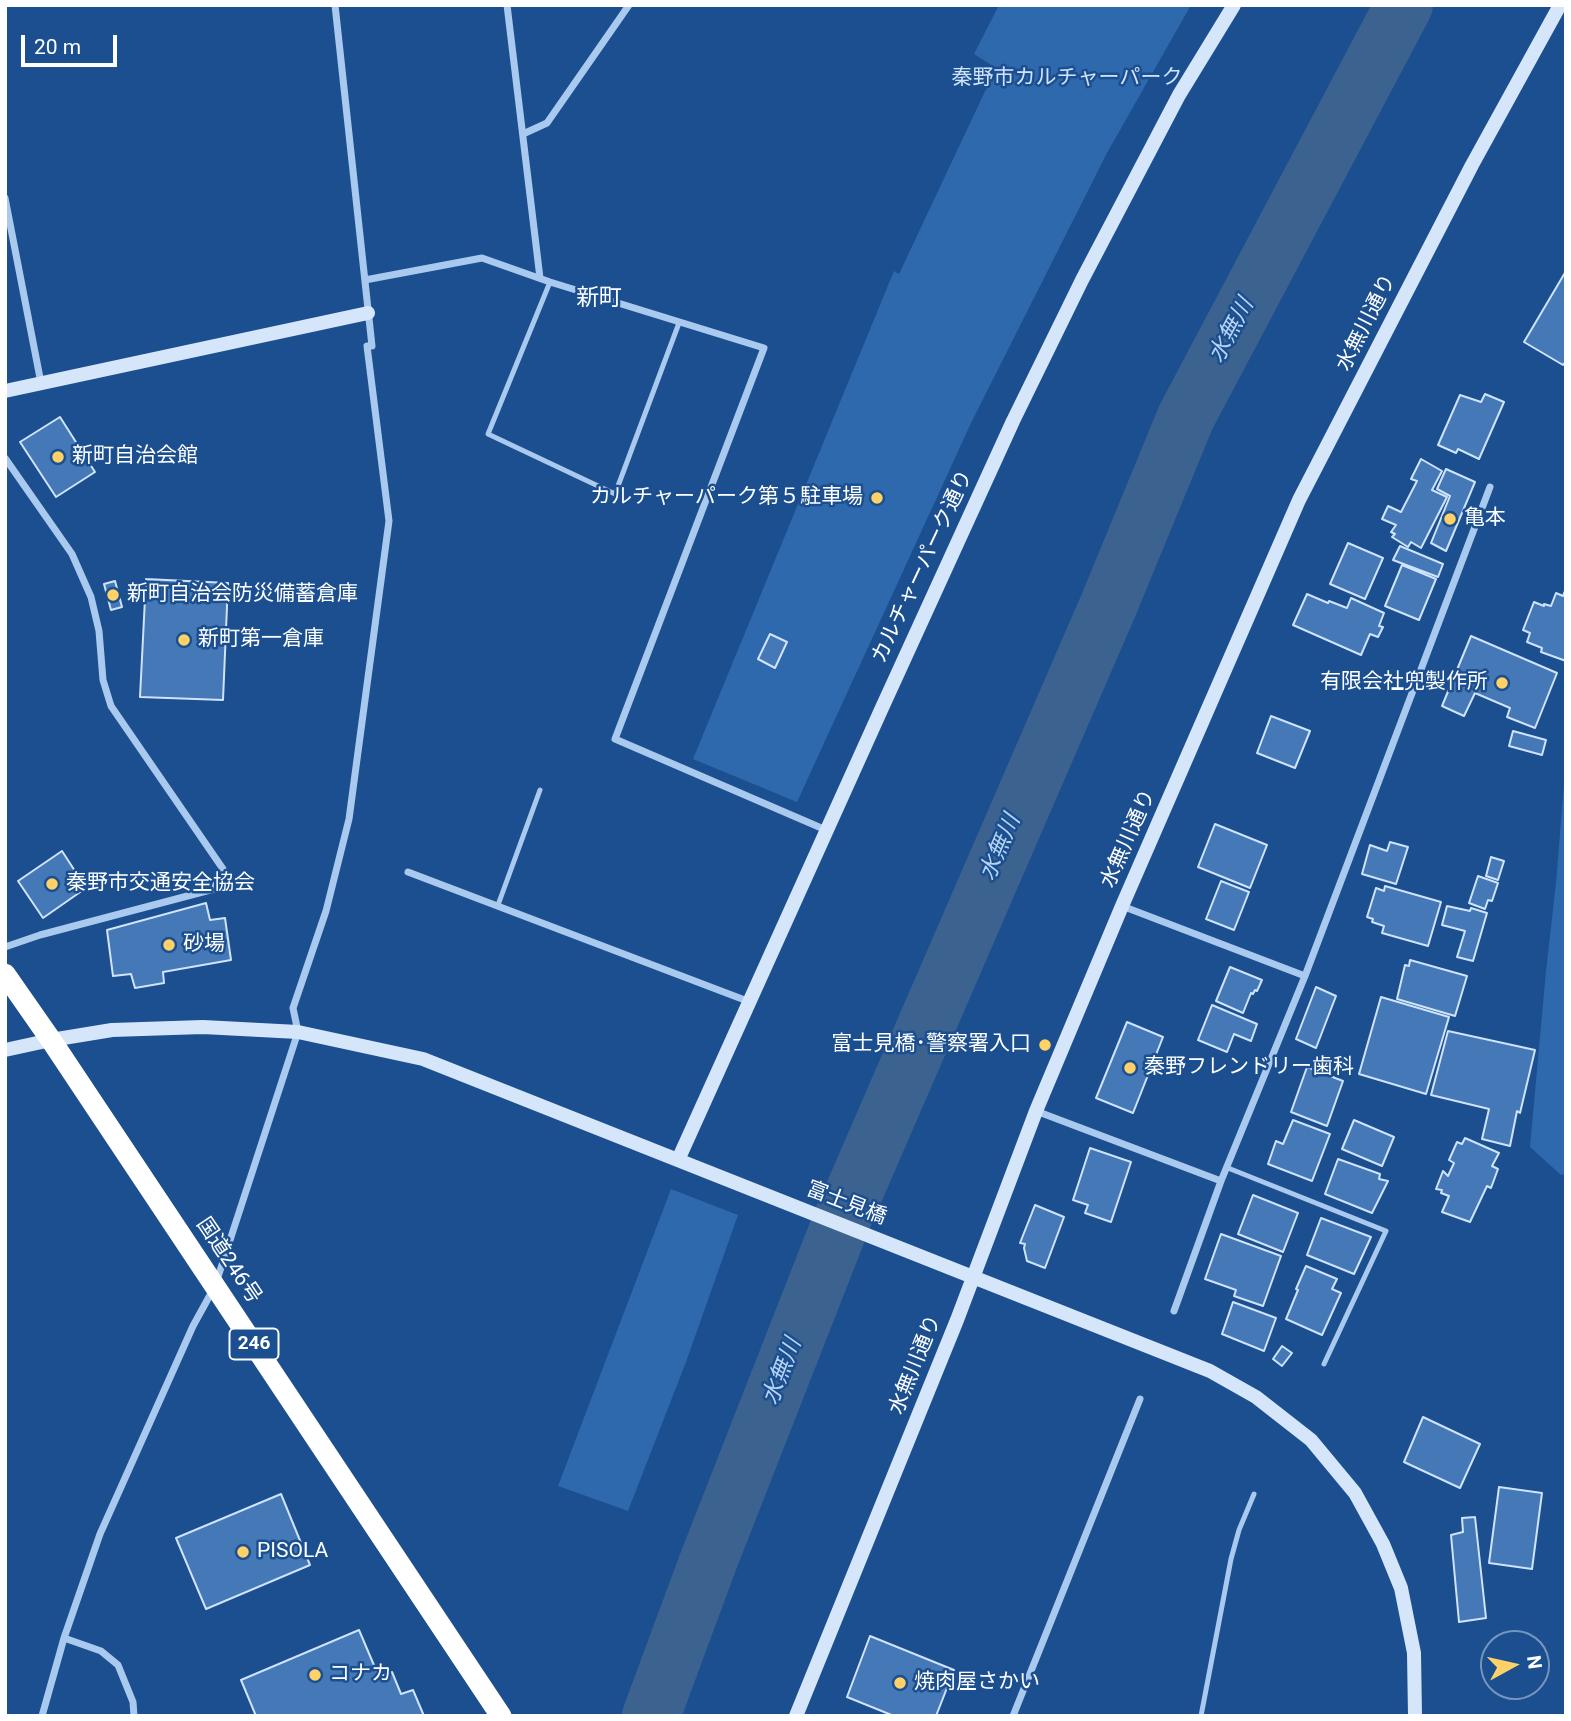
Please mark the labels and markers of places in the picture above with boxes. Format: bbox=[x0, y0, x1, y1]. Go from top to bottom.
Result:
place label: 新町自治会館 bbox=[72, 444, 198, 470]
marker: 新町自治会館 bbox=[50, 449, 66, 465]
place label: カルチャーパーク第５駐車場 bbox=[590, 485, 863, 511]
marker: カルチャーパーク第５駐車場 bbox=[869, 490, 885, 506]
place label: 亀本 bbox=[1464, 506, 1506, 532]
marker: 亀本 bbox=[1442, 511, 1458, 527]
place label: 新町自治会防災備蓄倉庫 bbox=[127, 582, 358, 608]
marker: 新町自治会防災備蓄倉庫 bbox=[105, 587, 121, 603]
place label: 新町第一倉庫 bbox=[198, 627, 324, 653]
marker: 新町第一倉庫 bbox=[176, 632, 192, 648]
place label: 有限会社兜製作所 bbox=[1320, 670, 1488, 696]
marker: 有限会社兜製作所 bbox=[1494, 675, 1510, 691]
place label: 秦野市交通安全協会 bbox=[66, 871, 255, 897]
marker: 秦野市交通安全協会 bbox=[44, 876, 60, 892]
place label: 砂場 bbox=[183, 932, 225, 958]
marker: 砂場 bbox=[161, 937, 177, 953]
place label: 富士見橋･警察署入口 bbox=[832, 1032, 1031, 1058]
marker: 富士見橋･警察署入口 bbox=[1037, 1037, 1053, 1053]
place label: 秦野フレンドリー歯科 bbox=[1144, 1055, 1354, 1081]
marker: 秦野フレンドリー歯科 bbox=[1122, 1060, 1138, 1076]
place label: PISOLA bbox=[257, 1539, 328, 1565]
marker: PISOLA bbox=[235, 1544, 251, 1560]
place label: コナカ bbox=[329, 1662, 392, 1688]
marker: コナカ bbox=[307, 1667, 323, 1683]
place label: 焼肉屋さかい bbox=[914, 1670, 1040, 1696]
marker: 焼肉屋さかい bbox=[892, 1675, 908, 1691]

